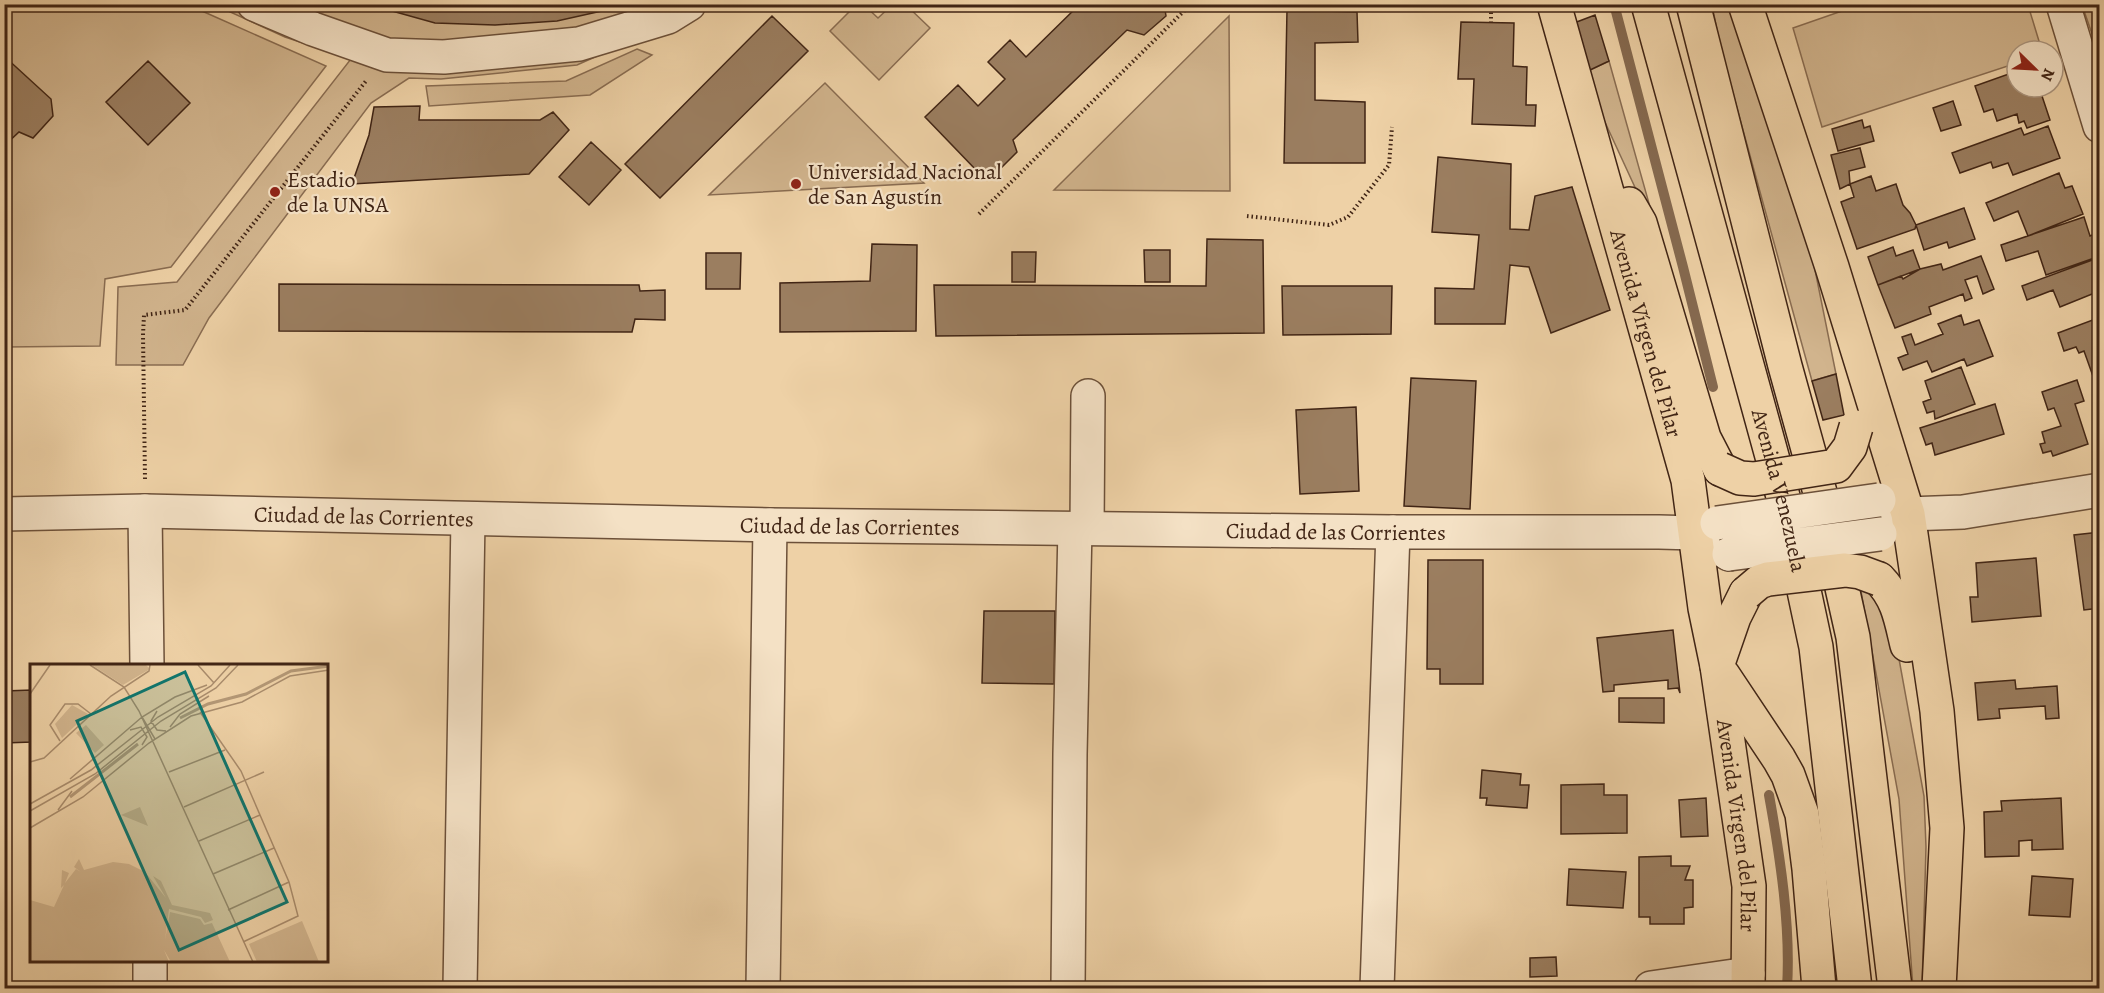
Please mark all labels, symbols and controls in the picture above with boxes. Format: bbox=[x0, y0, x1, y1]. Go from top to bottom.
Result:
north arrow bbox=[2005, 39, 2065, 99]
text: N bbox=[2035, 65, 2060, 85]
place label: Universidad Nacional de San Agustín bbox=[808, 157, 1002, 212]
place label: Estadio de la UNSA bbox=[287, 165, 389, 220]
marker: Universidad Nacional de San Agustín bbox=[789, 177, 803, 191]
marker: Estadio de la UNSA bbox=[268, 185, 282, 199]
street label: Avenida Vírgen del Pilar bbox=[1602, 225, 1689, 441]
street label: Avenida Venezuela bbox=[1743, 405, 1814, 576]
street label: Ciudad de las Corrientes bbox=[254, 499, 474, 534]
street label: Ciudad de las Corrientes bbox=[739, 510, 960, 543]
street label: Ciudad de las Corrientes bbox=[1226, 516, 1446, 548]
inset map bbox=[30, 664, 328, 963]
street label: Avenida Virgen del Pilar bbox=[1709, 716, 1763, 932]

